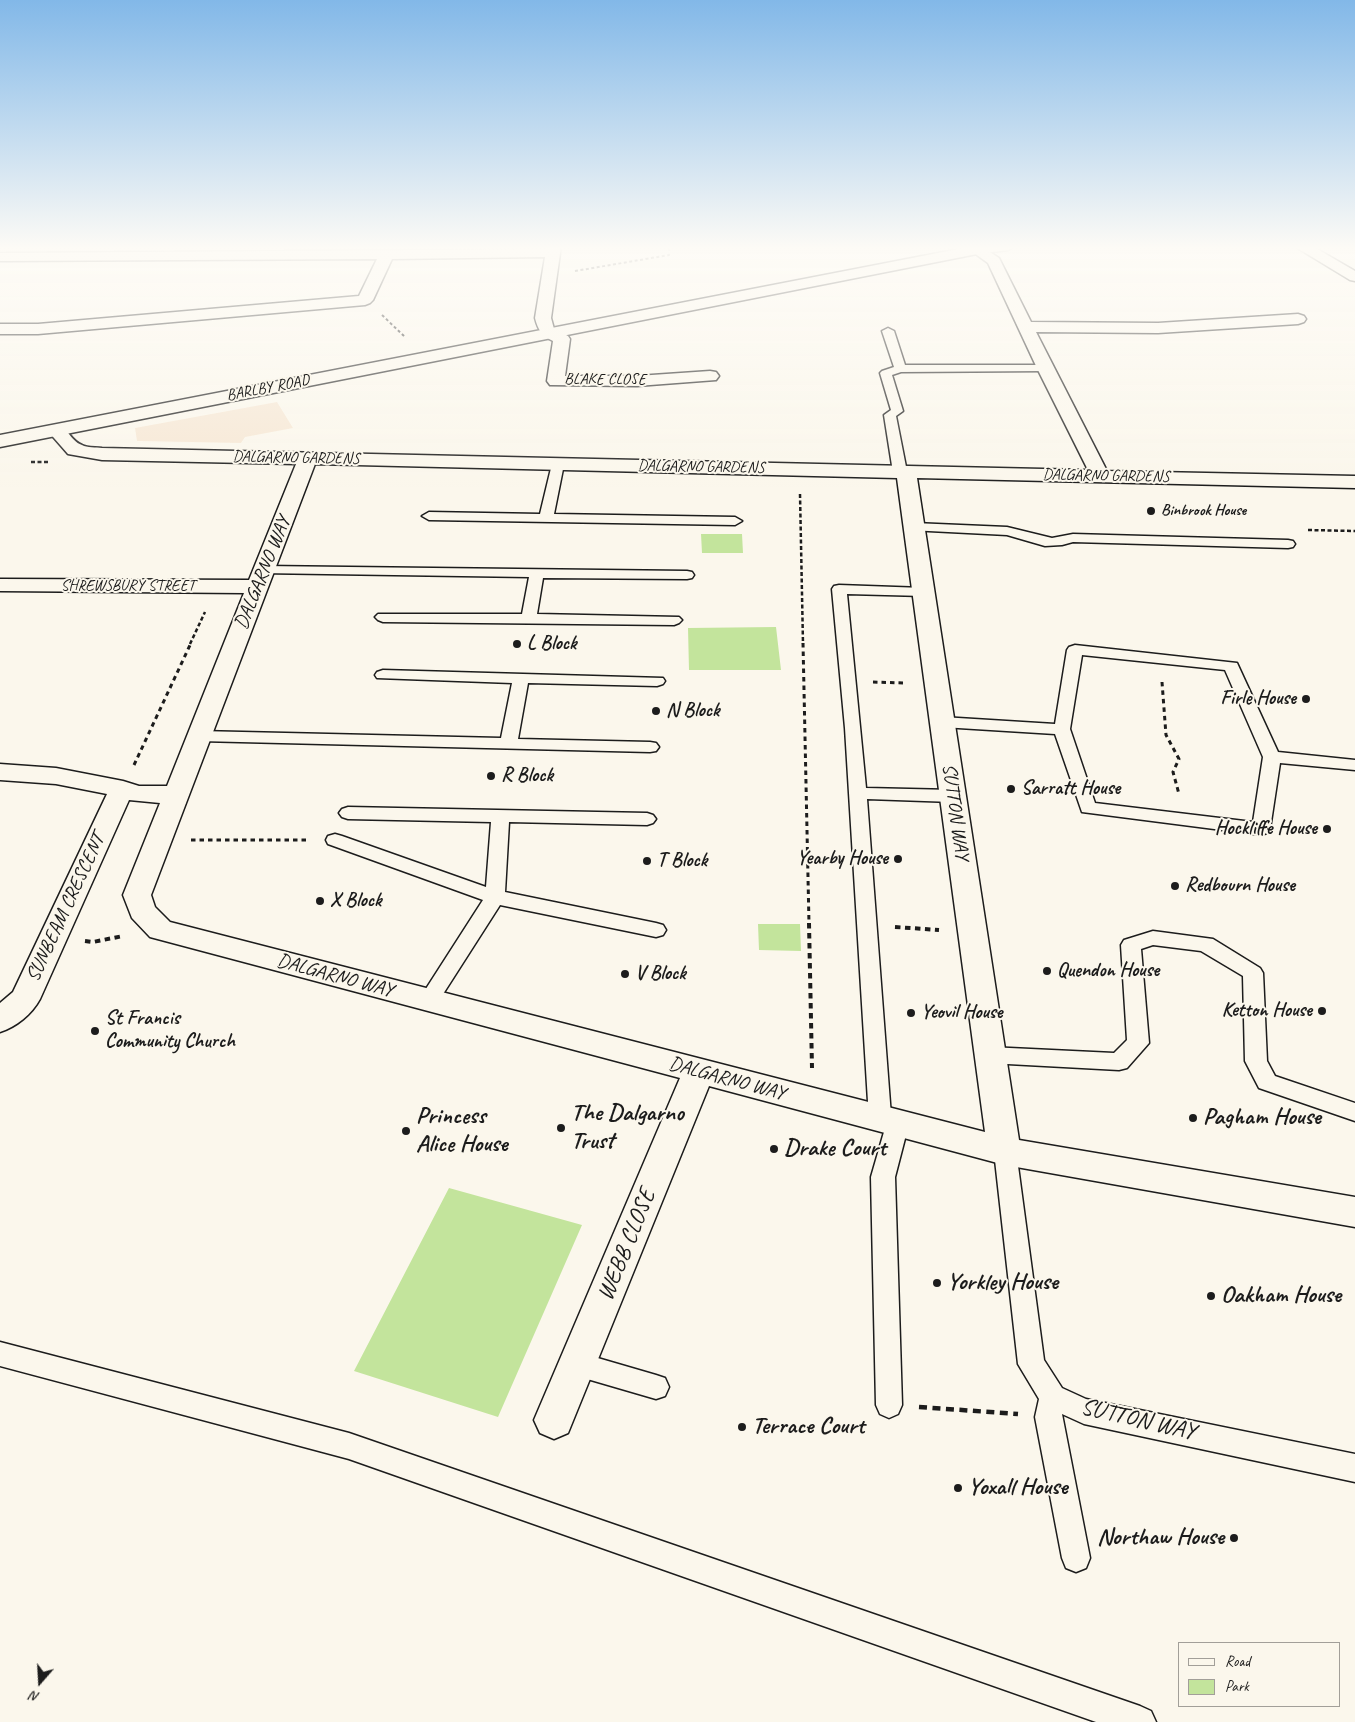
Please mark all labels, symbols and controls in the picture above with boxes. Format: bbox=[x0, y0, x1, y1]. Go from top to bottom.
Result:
street label: BLAKE CLOSE bbox=[564, 370, 646, 390]
street label: BARLBY ROAD bbox=[225, 371, 311, 405]
street label: DALGARNO GARDENS bbox=[232, 447, 360, 469]
street label: DALGARNO GARDENS bbox=[637, 456, 765, 478]
street label: DALGARNO GARDENS bbox=[1042, 465, 1170, 487]
place label: Binbrook House bbox=[1161, 501, 1246, 521]
marker: Binbrook House bbox=[1145, 505, 1157, 517]
street label: DALGARNO WAY bbox=[230, 513, 296, 633]
street label: SHREWSBURY STREET bbox=[61, 576, 195, 596]
place label: L Block bbox=[527, 632, 576, 656]
marker: L Block bbox=[511, 638, 523, 650]
place label: Firle House bbox=[1220, 687, 1296, 711]
marker: Firle House bbox=[1300, 693, 1312, 705]
place label: N Block bbox=[666, 699, 719, 723]
marker: N Block bbox=[650, 705, 662, 717]
street label: SUTTON WAY bbox=[936, 762, 974, 862]
place label: R Block bbox=[501, 764, 553, 788]
marker: R Block bbox=[485, 770, 497, 782]
place label: Sarratt House bbox=[1021, 777, 1120, 801]
marker: Sarratt House bbox=[1005, 783, 1017, 795]
place label: Hockliffe House bbox=[1215, 817, 1317, 841]
marker: Hockliffe House bbox=[1321, 823, 1333, 835]
street label: SUNBEAM CRESCENT bbox=[21, 830, 111, 986]
place label: Yearby House bbox=[797, 847, 888, 871]
place label: T Block bbox=[657, 849, 707, 873]
marker: Yearby House bbox=[892, 853, 904, 865]
marker: T Block bbox=[641, 855, 653, 867]
place label: Redbourn House bbox=[1185, 874, 1295, 898]
marker: Redbourn House bbox=[1169, 880, 1181, 892]
place label: X Block bbox=[330, 889, 381, 913]
marker: X Block bbox=[314, 895, 326, 907]
street label: DALGARNO WAY bbox=[274, 949, 396, 1003]
place label: Quendon House bbox=[1057, 959, 1159, 983]
place label: V Block bbox=[635, 962, 686, 986]
marker: Quendon House bbox=[1041, 965, 1053, 977]
marker: V Block bbox=[619, 968, 631, 980]
place label: Ketton House bbox=[1222, 999, 1312, 1023]
place label: Yeovil House bbox=[921, 1001, 1003, 1025]
marker: Ketton House bbox=[1316, 1005, 1328, 1017]
place label: St Francis Community Church bbox=[105, 1007, 235, 1054]
marker: Yeovil House bbox=[905, 1007, 917, 1019]
marker: St Francis Community Church bbox=[89, 1025, 101, 1037]
street label: DALGARNO WAY bbox=[666, 1052, 788, 1106]
place label: The Dalgarno Trust bbox=[571, 1100, 684, 1156]
place label: Princess Alice House bbox=[416, 1103, 507, 1159]
place label: Pagham House bbox=[1203, 1104, 1321, 1132]
marker: Pagham House bbox=[1187, 1112, 1199, 1124]
marker: The Dalgarno Trust bbox=[555, 1122, 567, 1134]
marker: Princess Alice House bbox=[400, 1125, 412, 1137]
place label: Drake Court bbox=[784, 1135, 886, 1163]
marker: Drake Court bbox=[768, 1143, 780, 1155]
street label: WEBB CLOSE bbox=[592, 1185, 662, 1305]
place label: Yorkley House bbox=[947, 1269, 1058, 1297]
marker: Yorkley House bbox=[931, 1277, 943, 1289]
place label: Oakham House bbox=[1221, 1282, 1341, 1310]
marker: Oakham House bbox=[1205, 1290, 1217, 1302]
street label: SUTTON WAY bbox=[1078, 1393, 1198, 1447]
place label: Terrace Court bbox=[752, 1413, 865, 1441]
marker: Terrace Court bbox=[736, 1421, 748, 1433]
place label: Yoxall House bbox=[968, 1474, 1068, 1502]
marker: Yoxall House bbox=[952, 1482, 964, 1494]
place label: Northaw House bbox=[1097, 1524, 1224, 1552]
marker: Northaw House bbox=[1228, 1532, 1240, 1544]
legend bbox=[1178, 1642, 1340, 1707]
text: Road bbox=[1225, 1652, 1250, 1671]
north arrow bbox=[15, 1657, 65, 1707]
text: Park bbox=[1225, 1677, 1249, 1696]
text: N bbox=[28, 1687, 42, 1706]

